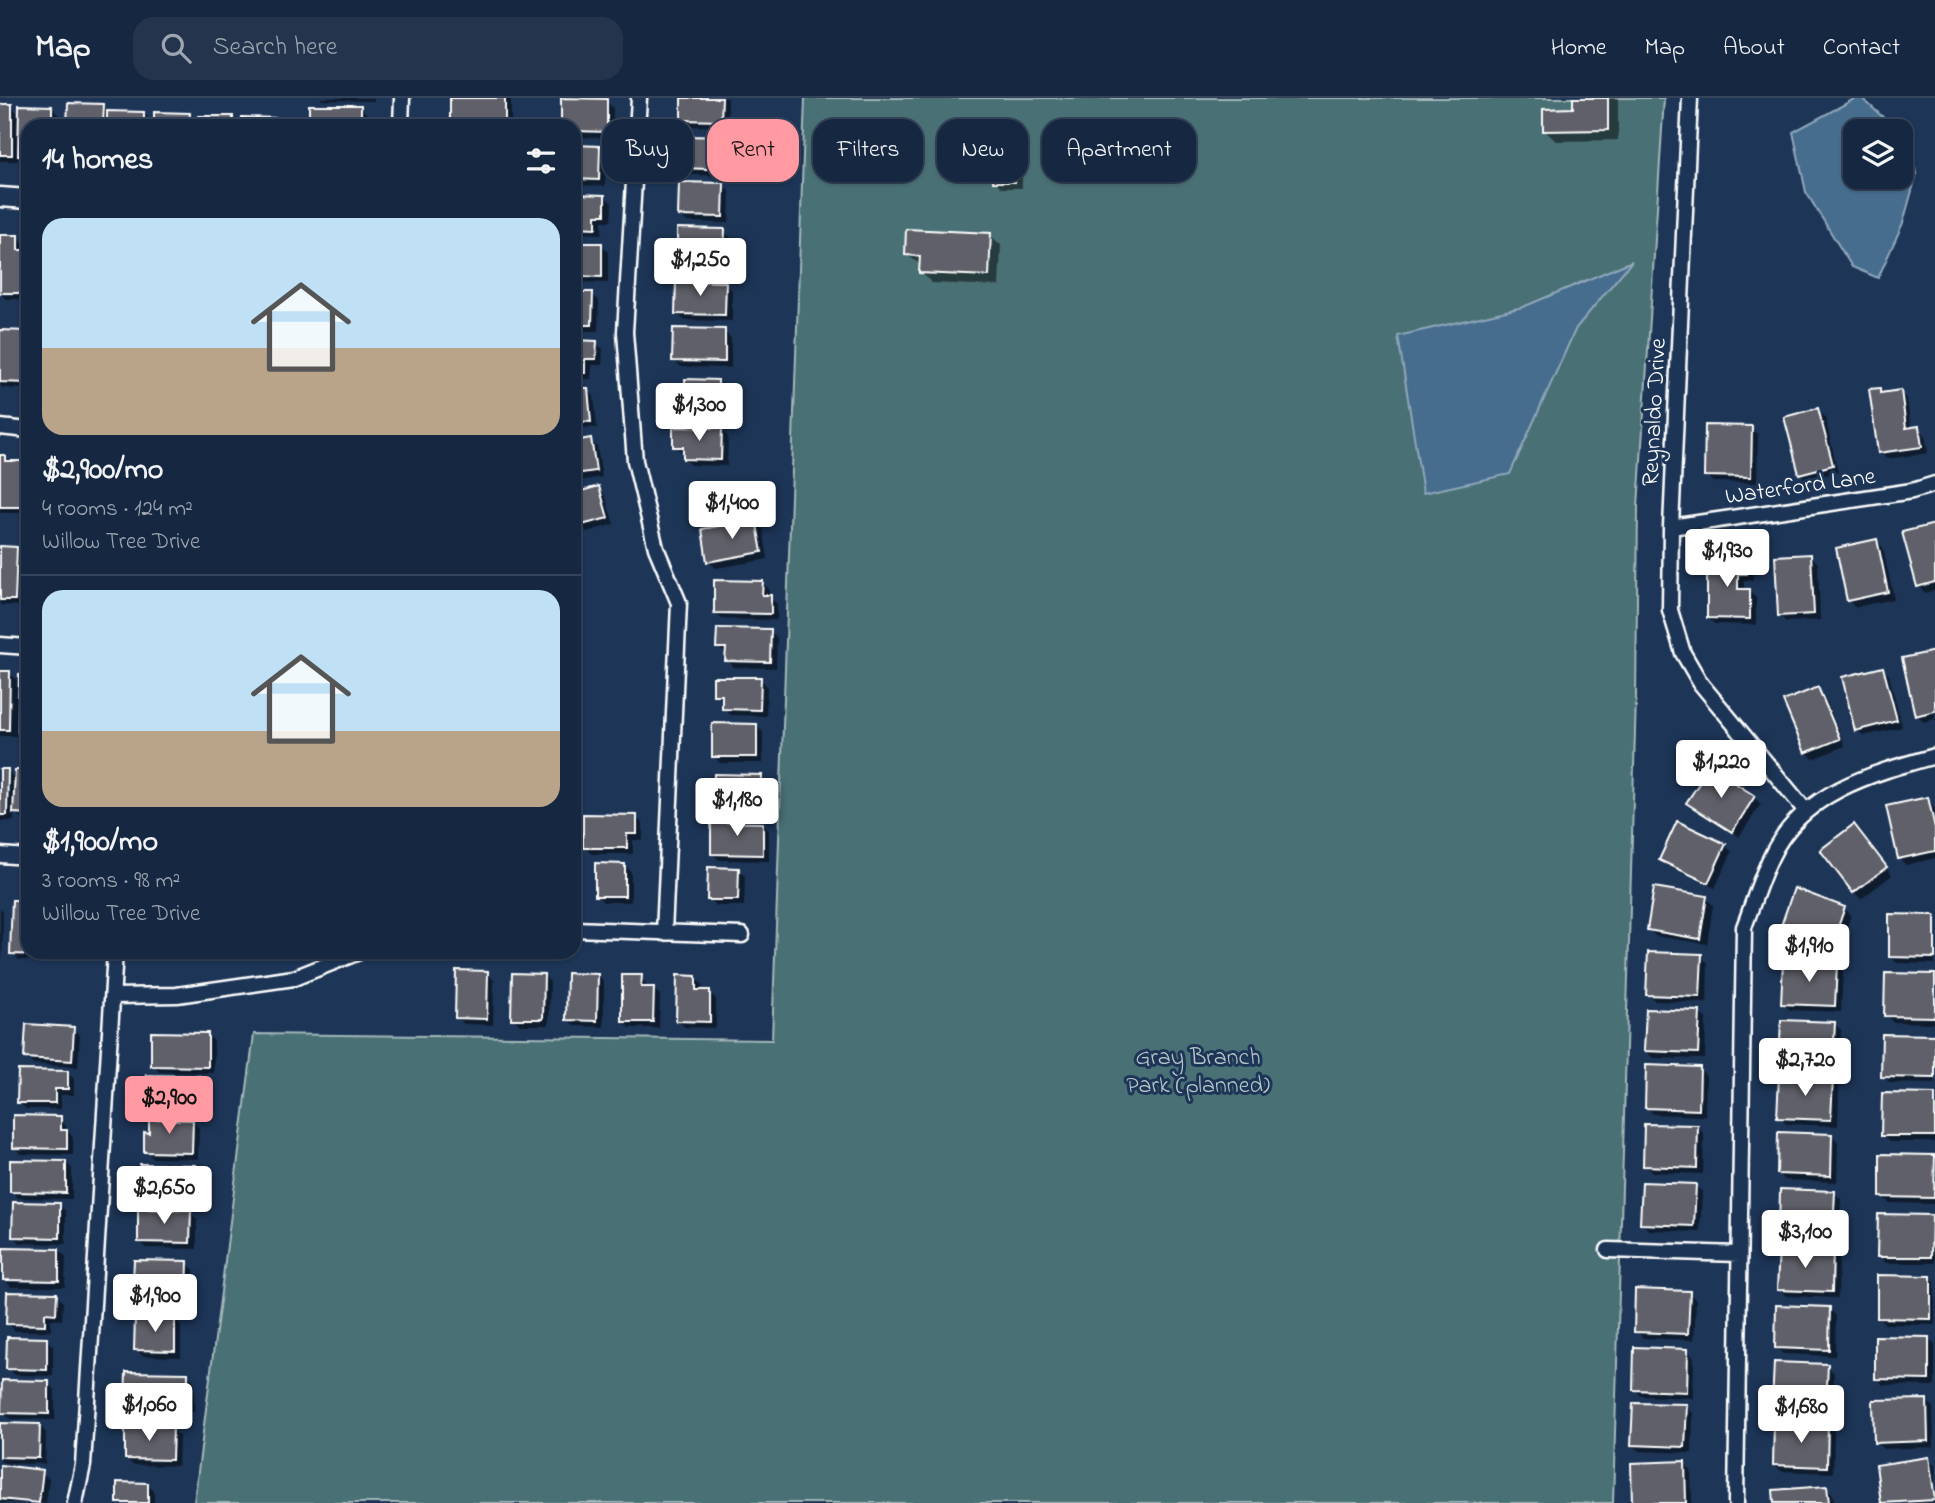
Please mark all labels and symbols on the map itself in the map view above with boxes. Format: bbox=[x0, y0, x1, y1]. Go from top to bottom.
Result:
pin: $1,250 bbox=[643, 238, 757, 298]
street label: Reynaldo Drive bbox=[1634, 337, 1678, 487]
pin: $1,300 bbox=[642, 384, 756, 443]
street label: Waterford Lane bbox=[1723, 460, 1878, 515]
pin: $1,400 bbox=[675, 482, 789, 541]
pin: $1,930 bbox=[1670, 530, 1784, 589]
pin: $1,220 bbox=[1664, 740, 1778, 800]
pin: $1,180 bbox=[680, 778, 794, 838]
pin: $1,910 bbox=[1752, 924, 1866, 984]
pin: $2,720 bbox=[1748, 1038, 1862, 1098]
park label: Gray Branch Park (planned) bbox=[1126, 1041, 1270, 1104]
pin: $2,900 bbox=[112, 1076, 226, 1136]
pin: $2,650 bbox=[107, 1166, 221, 1226]
pin: $3,100 bbox=[1748, 1210, 1862, 1270]
pin: $1,900 bbox=[98, 1274, 212, 1334]
pin: $1,060 bbox=[92, 1384, 206, 1443]
pin: $1,680 bbox=[1744, 1386, 1858, 1445]

